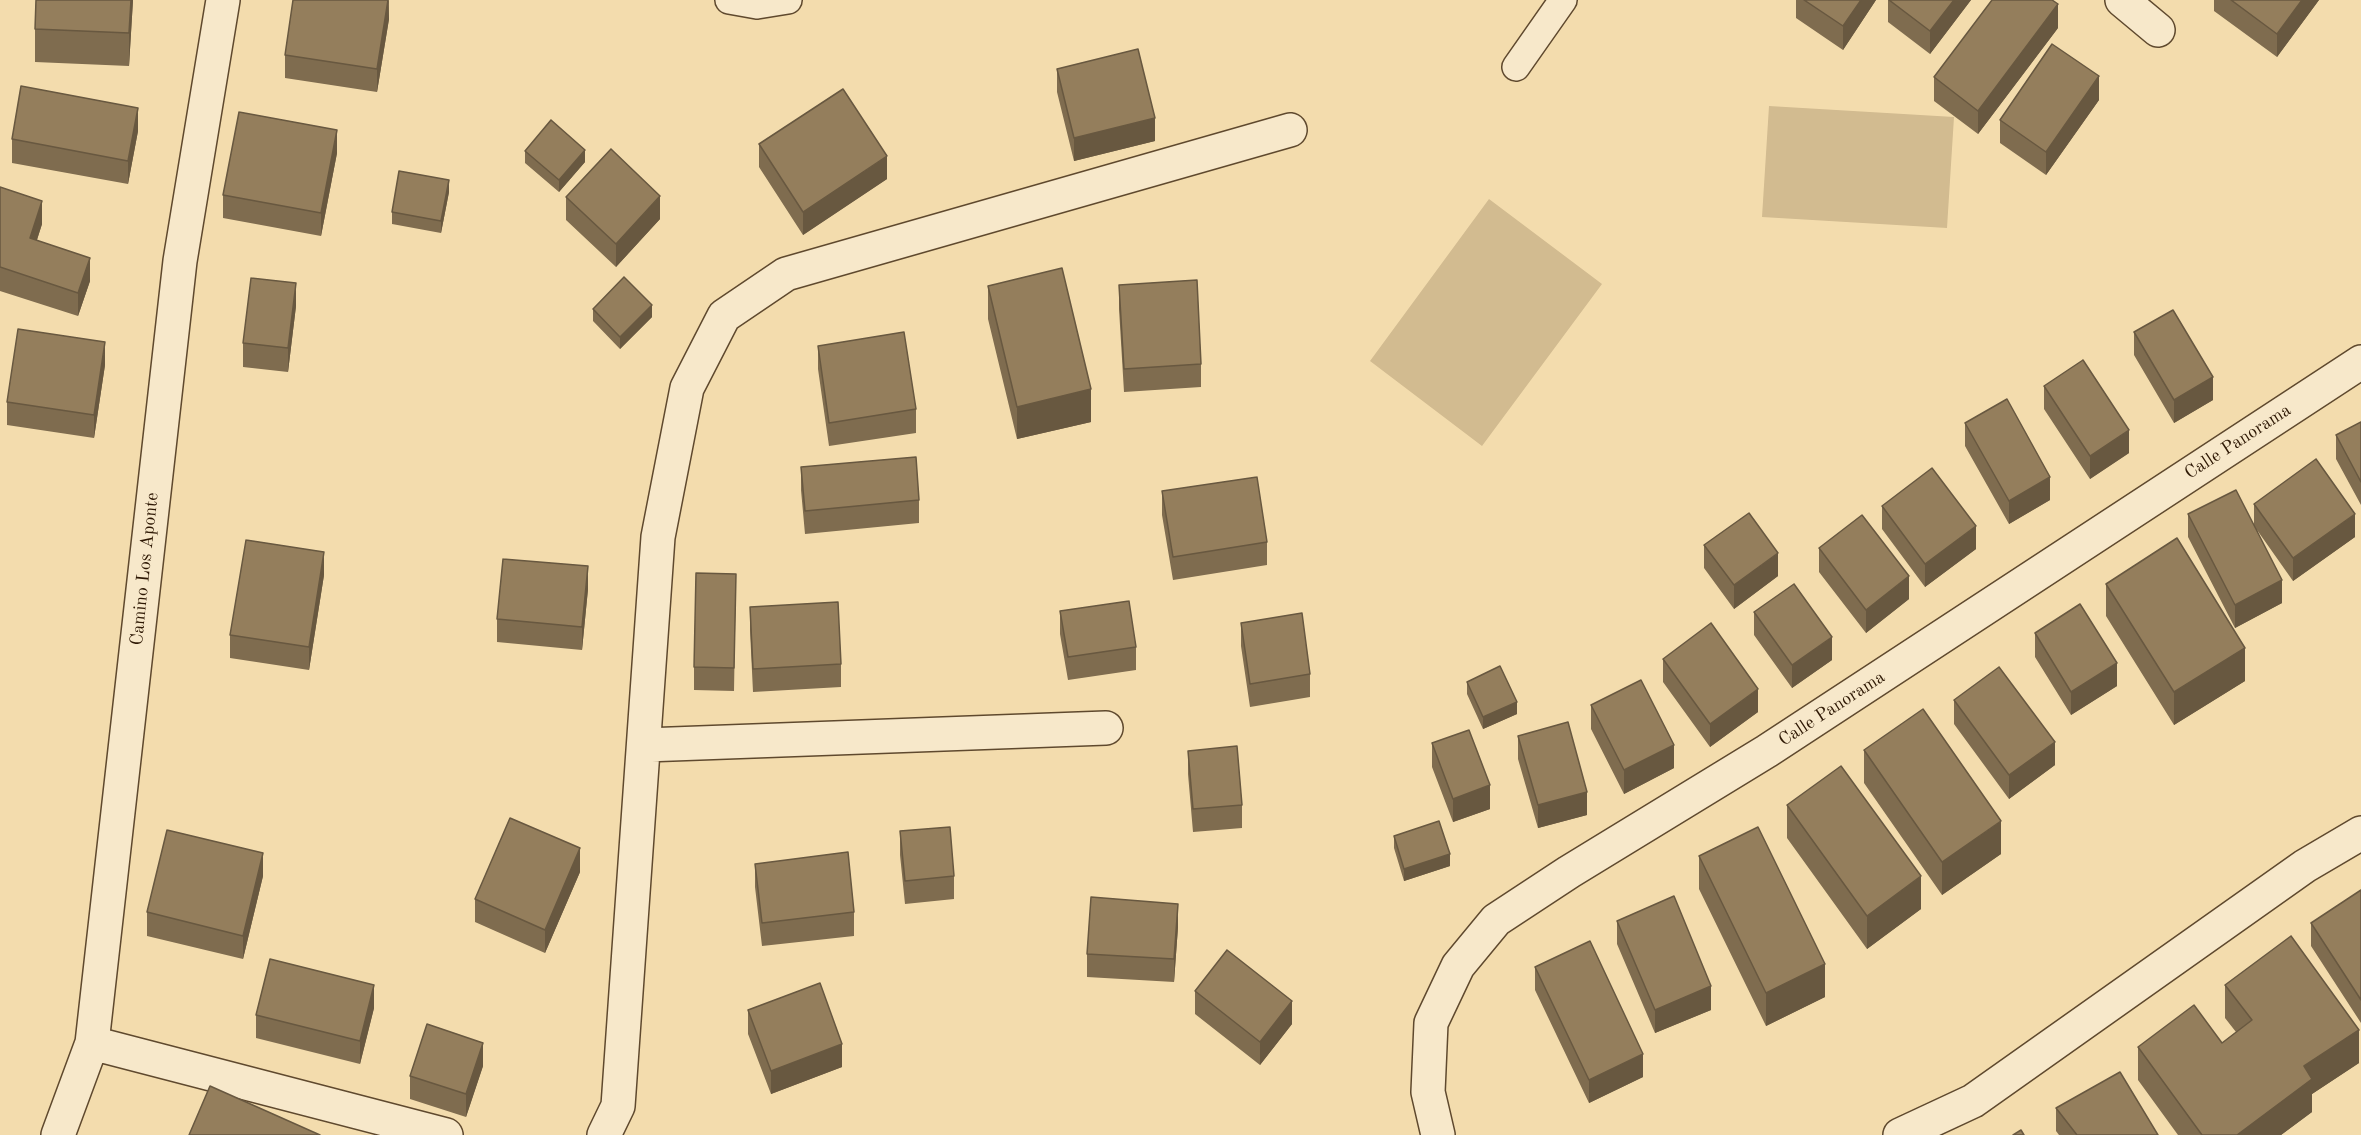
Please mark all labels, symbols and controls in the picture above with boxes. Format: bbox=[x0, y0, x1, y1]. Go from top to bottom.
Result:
street label: Calle Panorama bbox=[2181, 400, 2295, 484]
street label: Camino Los Aponte bbox=[126, 491, 164, 647]
street label: Calle Panorama bbox=[1775, 667, 1889, 751]

